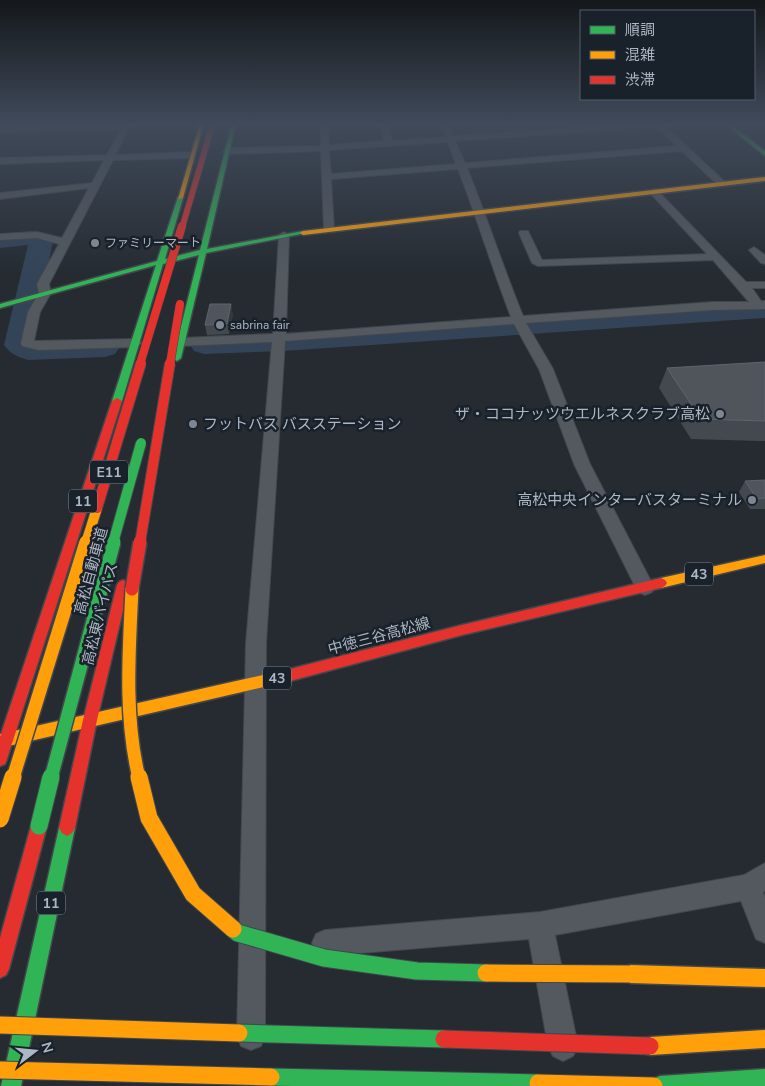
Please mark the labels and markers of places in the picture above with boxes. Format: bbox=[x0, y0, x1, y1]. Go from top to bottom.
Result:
place label: ファミリーマート bbox=[105, 235, 201, 251]
marker: ファミリーマート bbox=[89, 237, 101, 249]
place label: sabrina fair bbox=[230, 317, 291, 333]
marker: sabrina fair bbox=[214, 319, 226, 331]
place label: ザ・ココナッツウエルネスクラブ高松 bbox=[455, 404, 710, 424]
marker: ザ・ココナッツウエルネスクラブ高松 bbox=[714, 408, 726, 420]
place label: フットバス バスステーション bbox=[203, 414, 402, 434]
marker: フットバス バスステーション bbox=[187, 418, 199, 430]
place label: 高松中央インターバスターミナル bbox=[517, 490, 742, 510]
marker: 高松中央インターバスターミナル bbox=[746, 494, 758, 506]

